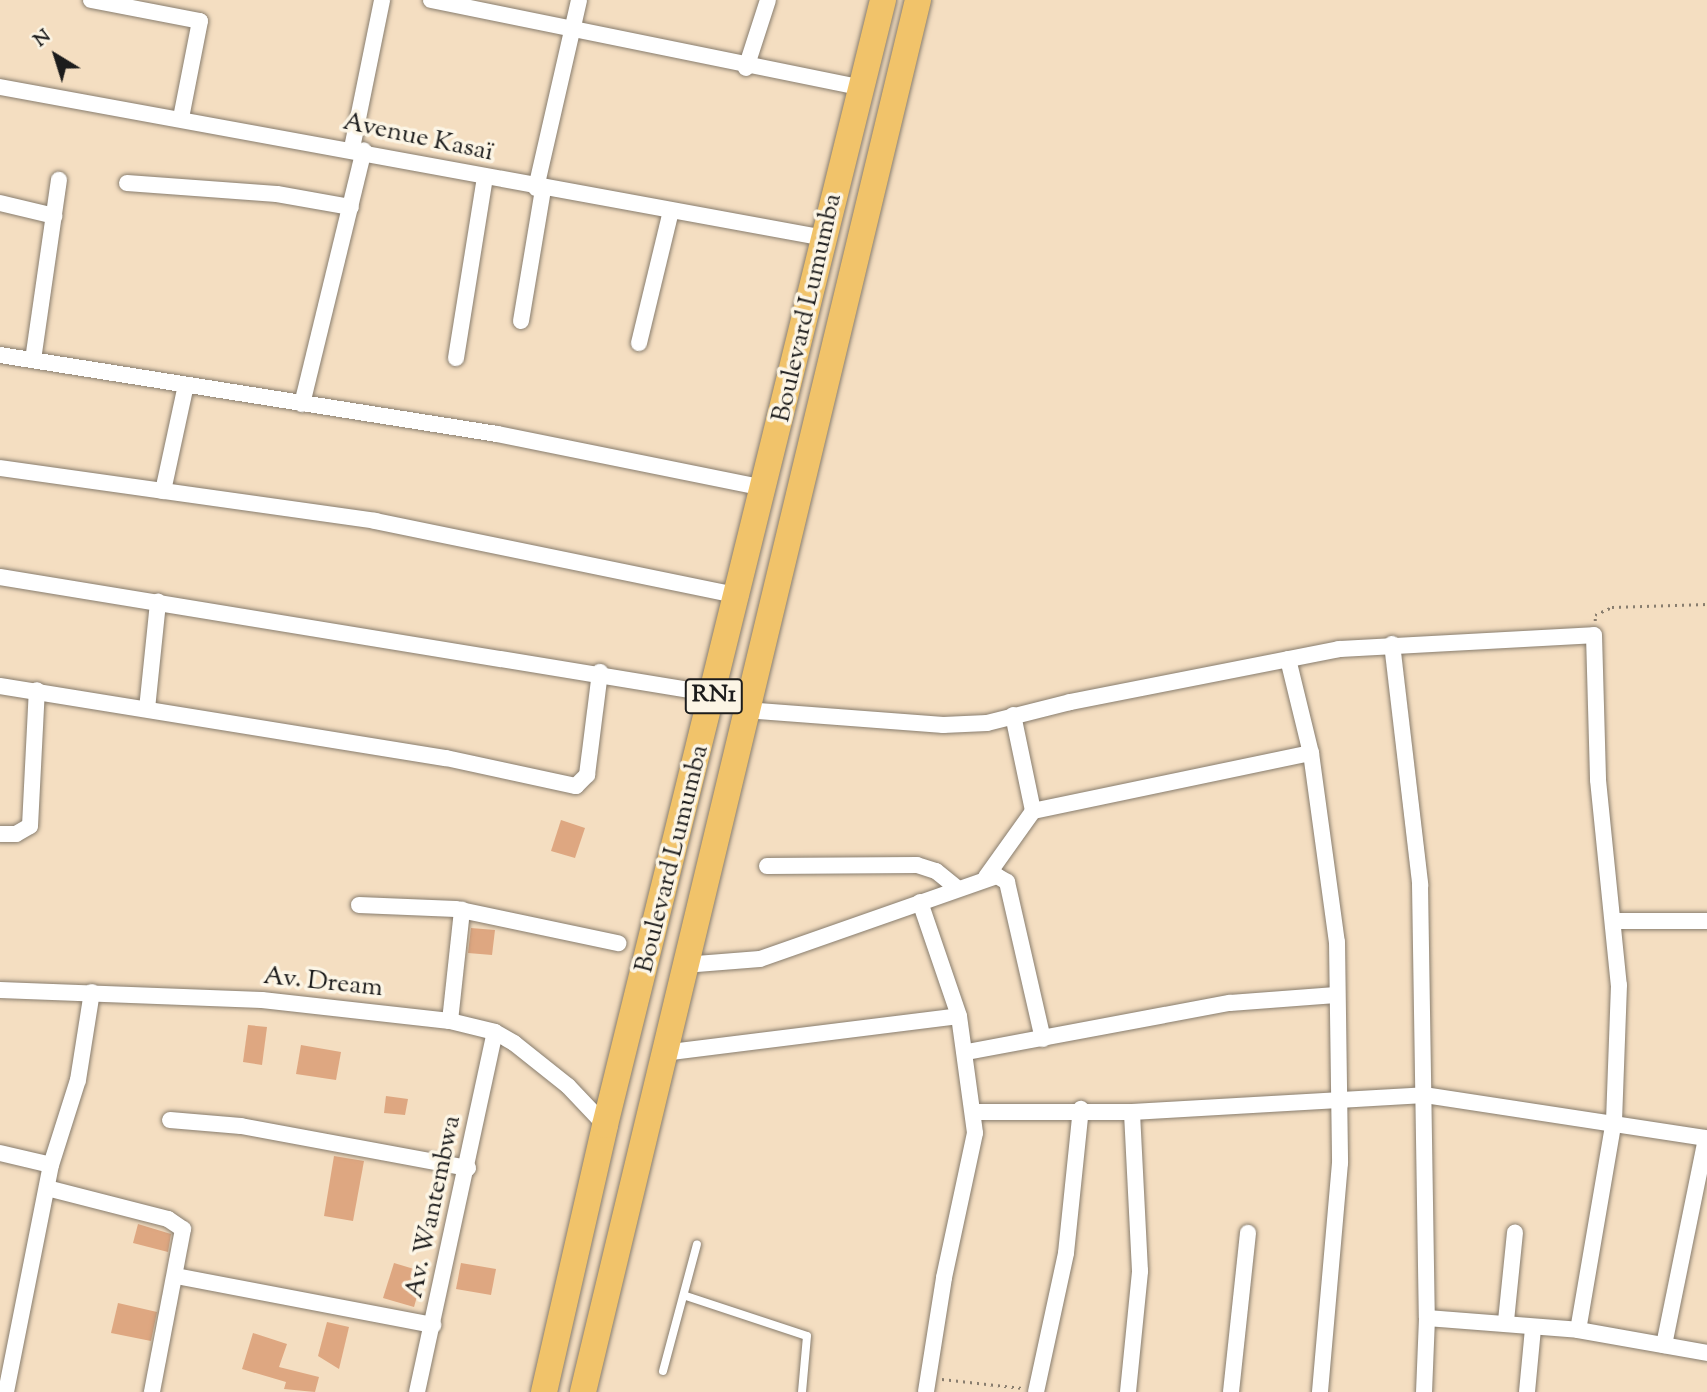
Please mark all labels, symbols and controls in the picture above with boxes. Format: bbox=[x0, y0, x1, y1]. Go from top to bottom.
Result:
north arrow bbox=[21, 21, 91, 91]
text: N bbox=[28, 24, 57, 54]
street label: Avenue Kasaï bbox=[340, 107, 496, 169]
street label: Boulevard Lumumba bbox=[767, 191, 849, 425]
road number: RN1 bbox=[684, 676, 744, 716]
street label: Boulevard Lumumba bbox=[630, 742, 716, 976]
street label: Av. Dream bbox=[262, 961, 384, 1005]
street label: Av. Wantembwa bbox=[399, 1113, 469, 1301]

